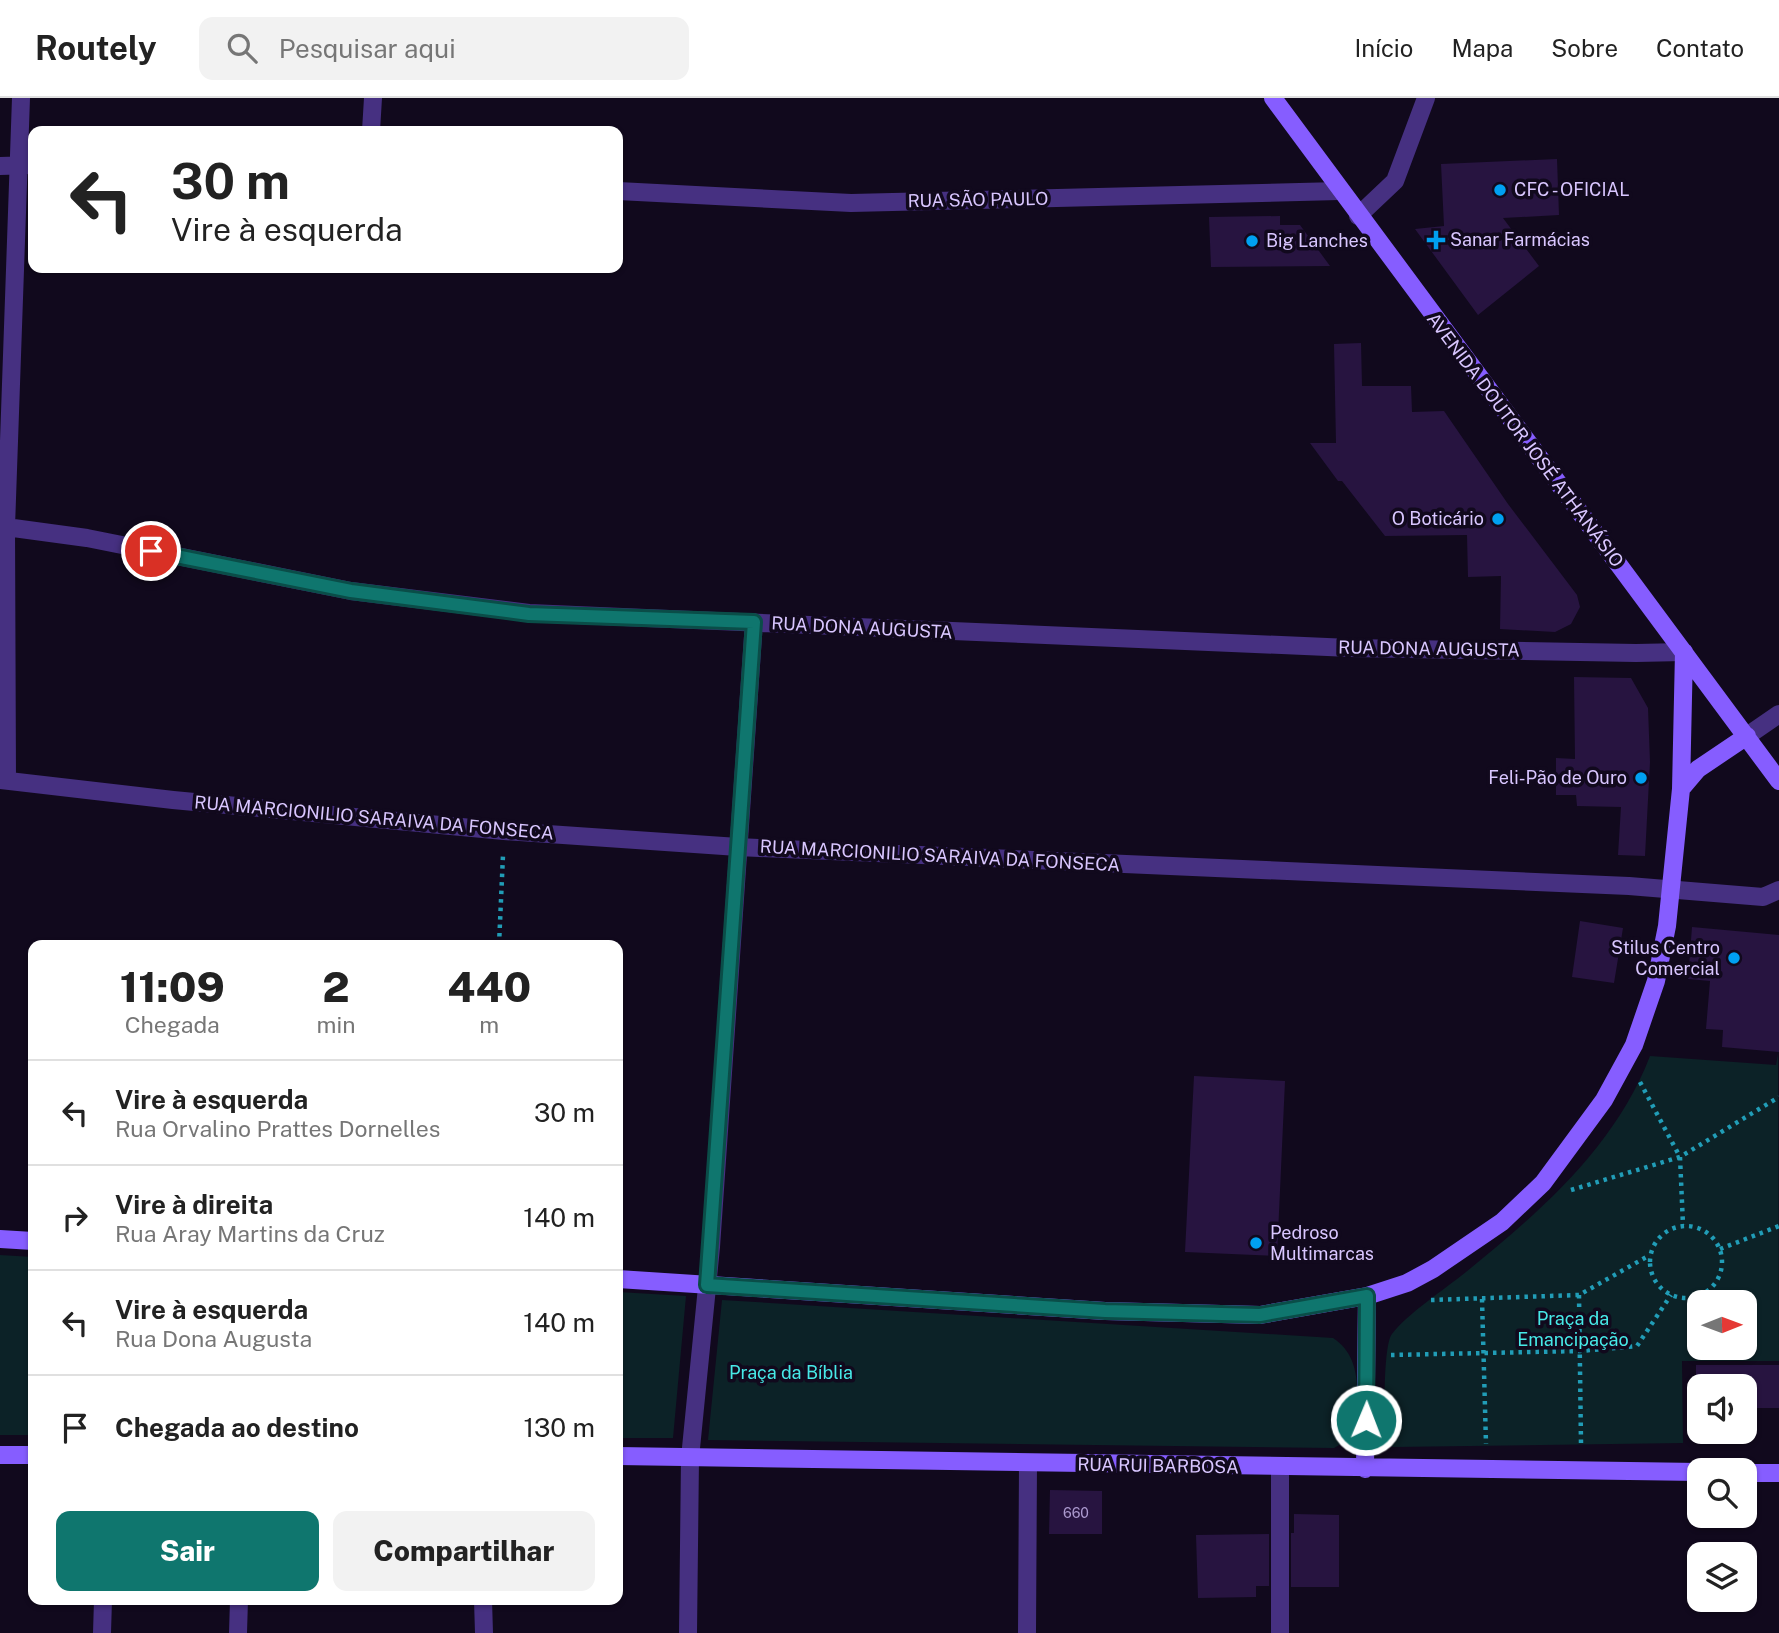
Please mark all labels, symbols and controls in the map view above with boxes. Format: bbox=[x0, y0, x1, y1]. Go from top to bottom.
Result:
search box bbox=[199, 17, 689, 80]
text: Routely bbox=[35, 29, 157, 67]
icon: search bbox=[223, 29, 261, 67]
text: Pesquisar aqui bbox=[279, 33, 456, 64]
text: Início bbox=[1355, 34, 1413, 62]
text: Mapa bbox=[1451, 34, 1513, 62]
text: Sobre bbox=[1551, 34, 1618, 62]
text: Contato bbox=[1656, 34, 1744, 62]
text: 30 m bbox=[171, 152, 290, 210]
icon: left bbox=[56, 154, 147, 245]
place label: CFC - OFICIAL bbox=[1514, 179, 1630, 200]
marker: CFC - OFICIAL bbox=[1492, 182, 1508, 198]
street label: RUA SÃO PAULO bbox=[907, 187, 1049, 211]
text: Vire à esquerda bbox=[171, 211, 403, 248]
place label: Sanar Farmácias bbox=[1450, 229, 1590, 250]
place label: Big Lanches bbox=[1266, 230, 1368, 251]
marker: Sanar Farmácias bbox=[1428, 232, 1444, 248]
marker: Big Lanches bbox=[1244, 233, 1260, 249]
street label: AVENIDA DOUTOR JOSÉ ATHANÁSIO bbox=[1423, 308, 1629, 571]
place label: O Boticário bbox=[1392, 508, 1484, 529]
marker: O Boticário bbox=[1490, 511, 1506, 527]
pin bbox=[121, 521, 181, 581]
icon: arrive bbox=[132, 532, 170, 570]
street label: RUA DONA AUGUSTA bbox=[771, 612, 953, 643]
street label: RUA DONA AUGUSTA bbox=[1338, 636, 1520, 661]
place label: Feli-Pão de Ouro bbox=[1488, 767, 1627, 788]
marker: Feli-Pão de Ouro bbox=[1633, 770, 1649, 786]
street label: RUA MARCIONILIO SARAIVA DA FONSECA bbox=[193, 791, 555, 844]
street label: RUA MARCIONILIO SARAIVA DA FONSECA bbox=[759, 836, 1121, 875]
place label: Stilus Centro Comercial bbox=[1611, 937, 1720, 979]
marker: Stilus Centro Comercial bbox=[1726, 950, 1742, 966]
text: 11:09 bbox=[120, 962, 225, 1011]
text: 2 bbox=[322, 962, 350, 1011]
text: 440 bbox=[447, 962, 531, 1011]
text: Chegada bbox=[125, 1011, 220, 1038]
text: min bbox=[317, 1011, 356, 1038]
text: m bbox=[479, 1011, 499, 1038]
text: Vire à esquerda bbox=[115, 1084, 308, 1115]
icon: left bbox=[56, 1094, 94, 1132]
text: 30 m bbox=[534, 1097, 595, 1128]
text: Rua Orvalino Prattes Dornelles bbox=[115, 1115, 440, 1142]
text: Vire à direita bbox=[115, 1189, 273, 1220]
icon: right bbox=[56, 1199, 94, 1237]
text: 140 m bbox=[523, 1202, 595, 1233]
text: Rua Aray Martins da Cruz bbox=[115, 1220, 385, 1247]
place label: Pedroso Multimarcas bbox=[1270, 1222, 1374, 1264]
marker: Pedroso Multimarcas bbox=[1248, 1235, 1264, 1251]
north arrow bbox=[1687, 1290, 1757, 1360]
map controls bbox=[1687, 1290, 1757, 1612]
text: Vire à esquerda bbox=[115, 1294, 308, 1325]
icon: left bbox=[56, 1304, 94, 1342]
text: 140 m bbox=[523, 1307, 595, 1338]
park label: Praça da Emancipação bbox=[1517, 1308, 1629, 1350]
text: Rua Dona Augusta bbox=[115, 1325, 312, 1352]
park label: Praça da Bíblia bbox=[729, 1362, 853, 1383]
button: sound bbox=[1687, 1374, 1757, 1444]
position arrow bbox=[1329, 1383, 1403, 1457]
icon: arrive bbox=[56, 1409, 94, 1447]
text: Chegada ao destino bbox=[115, 1412, 359, 1443]
text: 130 m bbox=[523, 1412, 595, 1443]
street label: RUA RUI BARBOSA bbox=[1077, 1454, 1239, 1477]
button: search bbox=[1687, 1458, 1757, 1528]
house number: 660 bbox=[1063, 1505, 1089, 1521]
button: Sair bbox=[56, 1511, 319, 1591]
button: Compartilhar bbox=[333, 1511, 595, 1591]
button: layers bbox=[1687, 1542, 1757, 1612]

